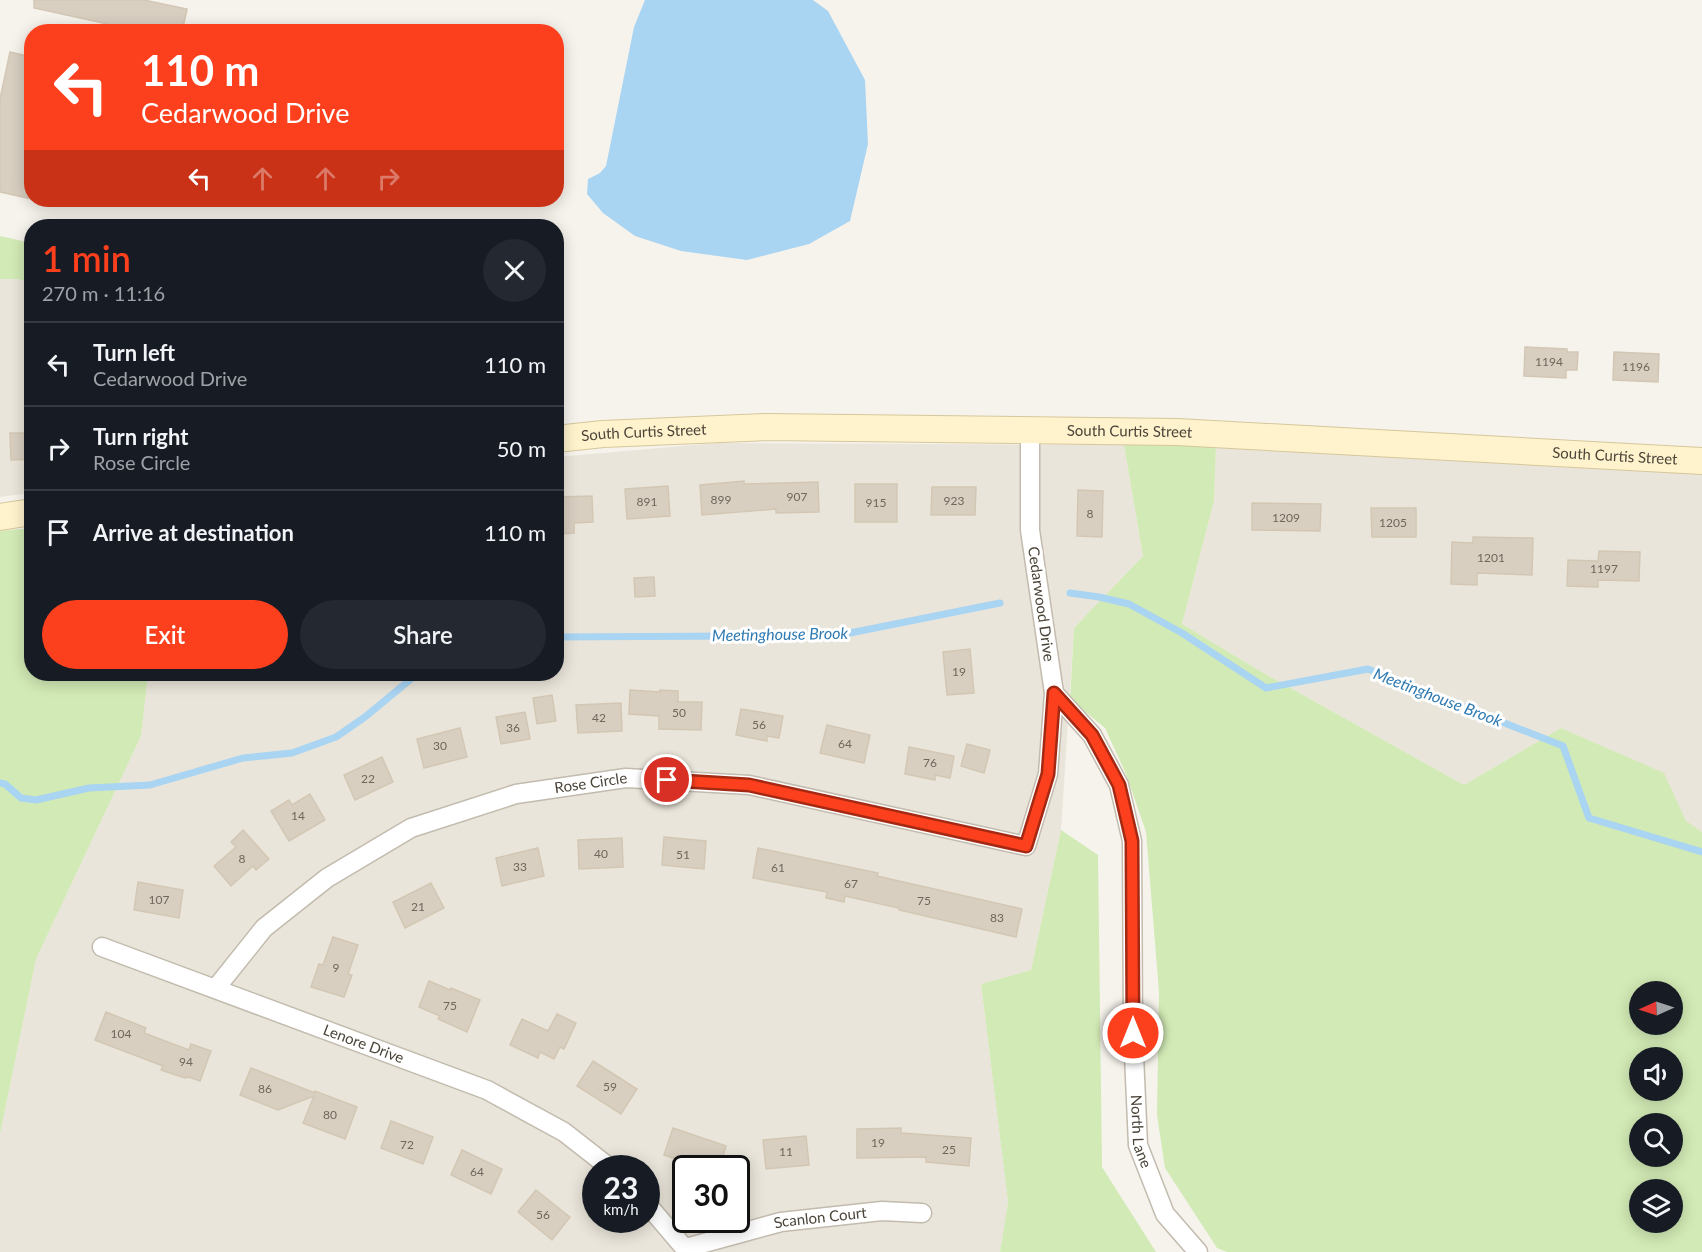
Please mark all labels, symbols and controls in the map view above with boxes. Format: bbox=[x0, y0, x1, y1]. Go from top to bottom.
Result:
text: 110 m bbox=[141, 45, 259, 95]
icon: left bbox=[42, 48, 120, 126]
text: Cedarwood Drive bbox=[141, 96, 349, 129]
icon: left bbox=[183, 162, 216, 195]
icon: ahead bbox=[246, 162, 279, 195]
icon: ahead bbox=[309, 162, 342, 195]
icon: right bbox=[372, 162, 405, 195]
text: 1 min bbox=[42, 236, 131, 280]
button: close bbox=[483, 239, 546, 302]
text: 270 m · 11:16 bbox=[42, 281, 165, 305]
text: Turn left bbox=[93, 339, 175, 366]
icon: left bbox=[42, 348, 75, 381]
text: 110 m bbox=[484, 351, 546, 378]
house number: 1194 bbox=[1535, 354, 1563, 369]
house number: 1196 bbox=[1622, 359, 1650, 374]
text: Cedarwood Drive bbox=[93, 366, 247, 390]
street label: South Curtis Street bbox=[580, 420, 707, 444]
street label: South Curtis Street bbox=[1067, 421, 1193, 441]
text: Turn right bbox=[93, 423, 188, 450]
icon: right bbox=[42, 432, 75, 465]
text: 50 m bbox=[497, 435, 546, 462]
street label: South Curtis Street bbox=[1552, 443, 1679, 468]
text: Rose Circle bbox=[93, 450, 190, 474]
house number: 907 bbox=[787, 489, 807, 504]
house number: 899 bbox=[711, 492, 731, 507]
house number: 923 bbox=[944, 493, 964, 508]
house number: 891 bbox=[637, 494, 657, 509]
house number: 915 bbox=[866, 495, 886, 510]
house number: 8 bbox=[1087, 506, 1094, 521]
house number: 1209 bbox=[1272, 510, 1300, 525]
house number: 1205 bbox=[1379, 515, 1407, 530]
icon: arrive bbox=[42, 516, 75, 549]
text: Arrive at destination bbox=[93, 519, 294, 546]
text: 110 m bbox=[484, 519, 546, 546]
street label: Cedarwood Drive bbox=[1025, 545, 1059, 663]
house number: 1201 bbox=[1477, 550, 1505, 565]
house number: 1197 bbox=[1590, 561, 1618, 576]
button: Exit bbox=[42, 600, 288, 669]
button: Share bbox=[300, 600, 546, 669]
water label: Meetinghouse Brook bbox=[712, 623, 849, 644]
water label: Meetinghouse Brook bbox=[1371, 663, 1505, 730]
house number: 19 bbox=[952, 664, 966, 679]
house number: 50 bbox=[672, 705, 686, 720]
house number: 42 bbox=[592, 710, 606, 725]
house number: 56 bbox=[752, 717, 766, 732]
house number: 36 bbox=[506, 720, 520, 735]
house number: 64 bbox=[838, 736, 852, 751]
house number: 30 bbox=[433, 738, 447, 753]
pin bbox=[641, 754, 692, 805]
house number: 76 bbox=[923, 755, 937, 770]
icon: arrive bbox=[650, 763, 683, 796]
street label: Rose Circle bbox=[553, 768, 628, 796]
house number: 22 bbox=[361, 771, 375, 786]
house number: 14 bbox=[291, 808, 305, 823]
house number: 40 bbox=[594, 846, 608, 861]
house number: 51 bbox=[676, 847, 690, 862]
house number: 8 bbox=[239, 851, 246, 866]
house number: 33 bbox=[513, 859, 527, 874]
house number: 61 bbox=[771, 860, 785, 875]
house number: 67 bbox=[844, 876, 858, 891]
house number: 107 bbox=[149, 892, 169, 907]
house number: 75 bbox=[917, 893, 931, 908]
house number: 21 bbox=[411, 899, 425, 914]
house number: 83 bbox=[990, 910, 1004, 925]
house number: 9 bbox=[333, 960, 340, 975]
north arrow bbox=[1629, 981, 1683, 1035]
map controls bbox=[1629, 981, 1683, 1233]
house number: 75 bbox=[443, 998, 457, 1013]
position arrow bbox=[1101, 1001, 1165, 1065]
street label: Lenore Drive bbox=[321, 1020, 407, 1066]
house number: 104 bbox=[111, 1026, 131, 1041]
button: sound bbox=[1629, 1047, 1683, 1101]
house number: 94 bbox=[179, 1054, 193, 1069]
house number: 59 bbox=[603, 1079, 617, 1094]
house number: 86 bbox=[258, 1081, 272, 1096]
street label: North Lane bbox=[1128, 1094, 1156, 1170]
house number: 80 bbox=[323, 1107, 337, 1122]
button: search bbox=[1629, 1113, 1683, 1167]
house number: 19 bbox=[871, 1135, 885, 1150]
house number: 72 bbox=[400, 1137, 414, 1152]
house number: 25 bbox=[942, 1142, 956, 1157]
house number: 11 bbox=[779, 1144, 793, 1159]
speed limit sign: 30 bbox=[672, 1155, 750, 1233]
house number: 64 bbox=[470, 1164, 484, 1179]
text: 23 bbox=[604, 1169, 638, 1205]
button: layers bbox=[1629, 1179, 1683, 1233]
text: km/h bbox=[603, 1200, 639, 1218]
street label: Scanlon Court bbox=[772, 1203, 868, 1232]
house number: 56 bbox=[536, 1207, 550, 1222]

